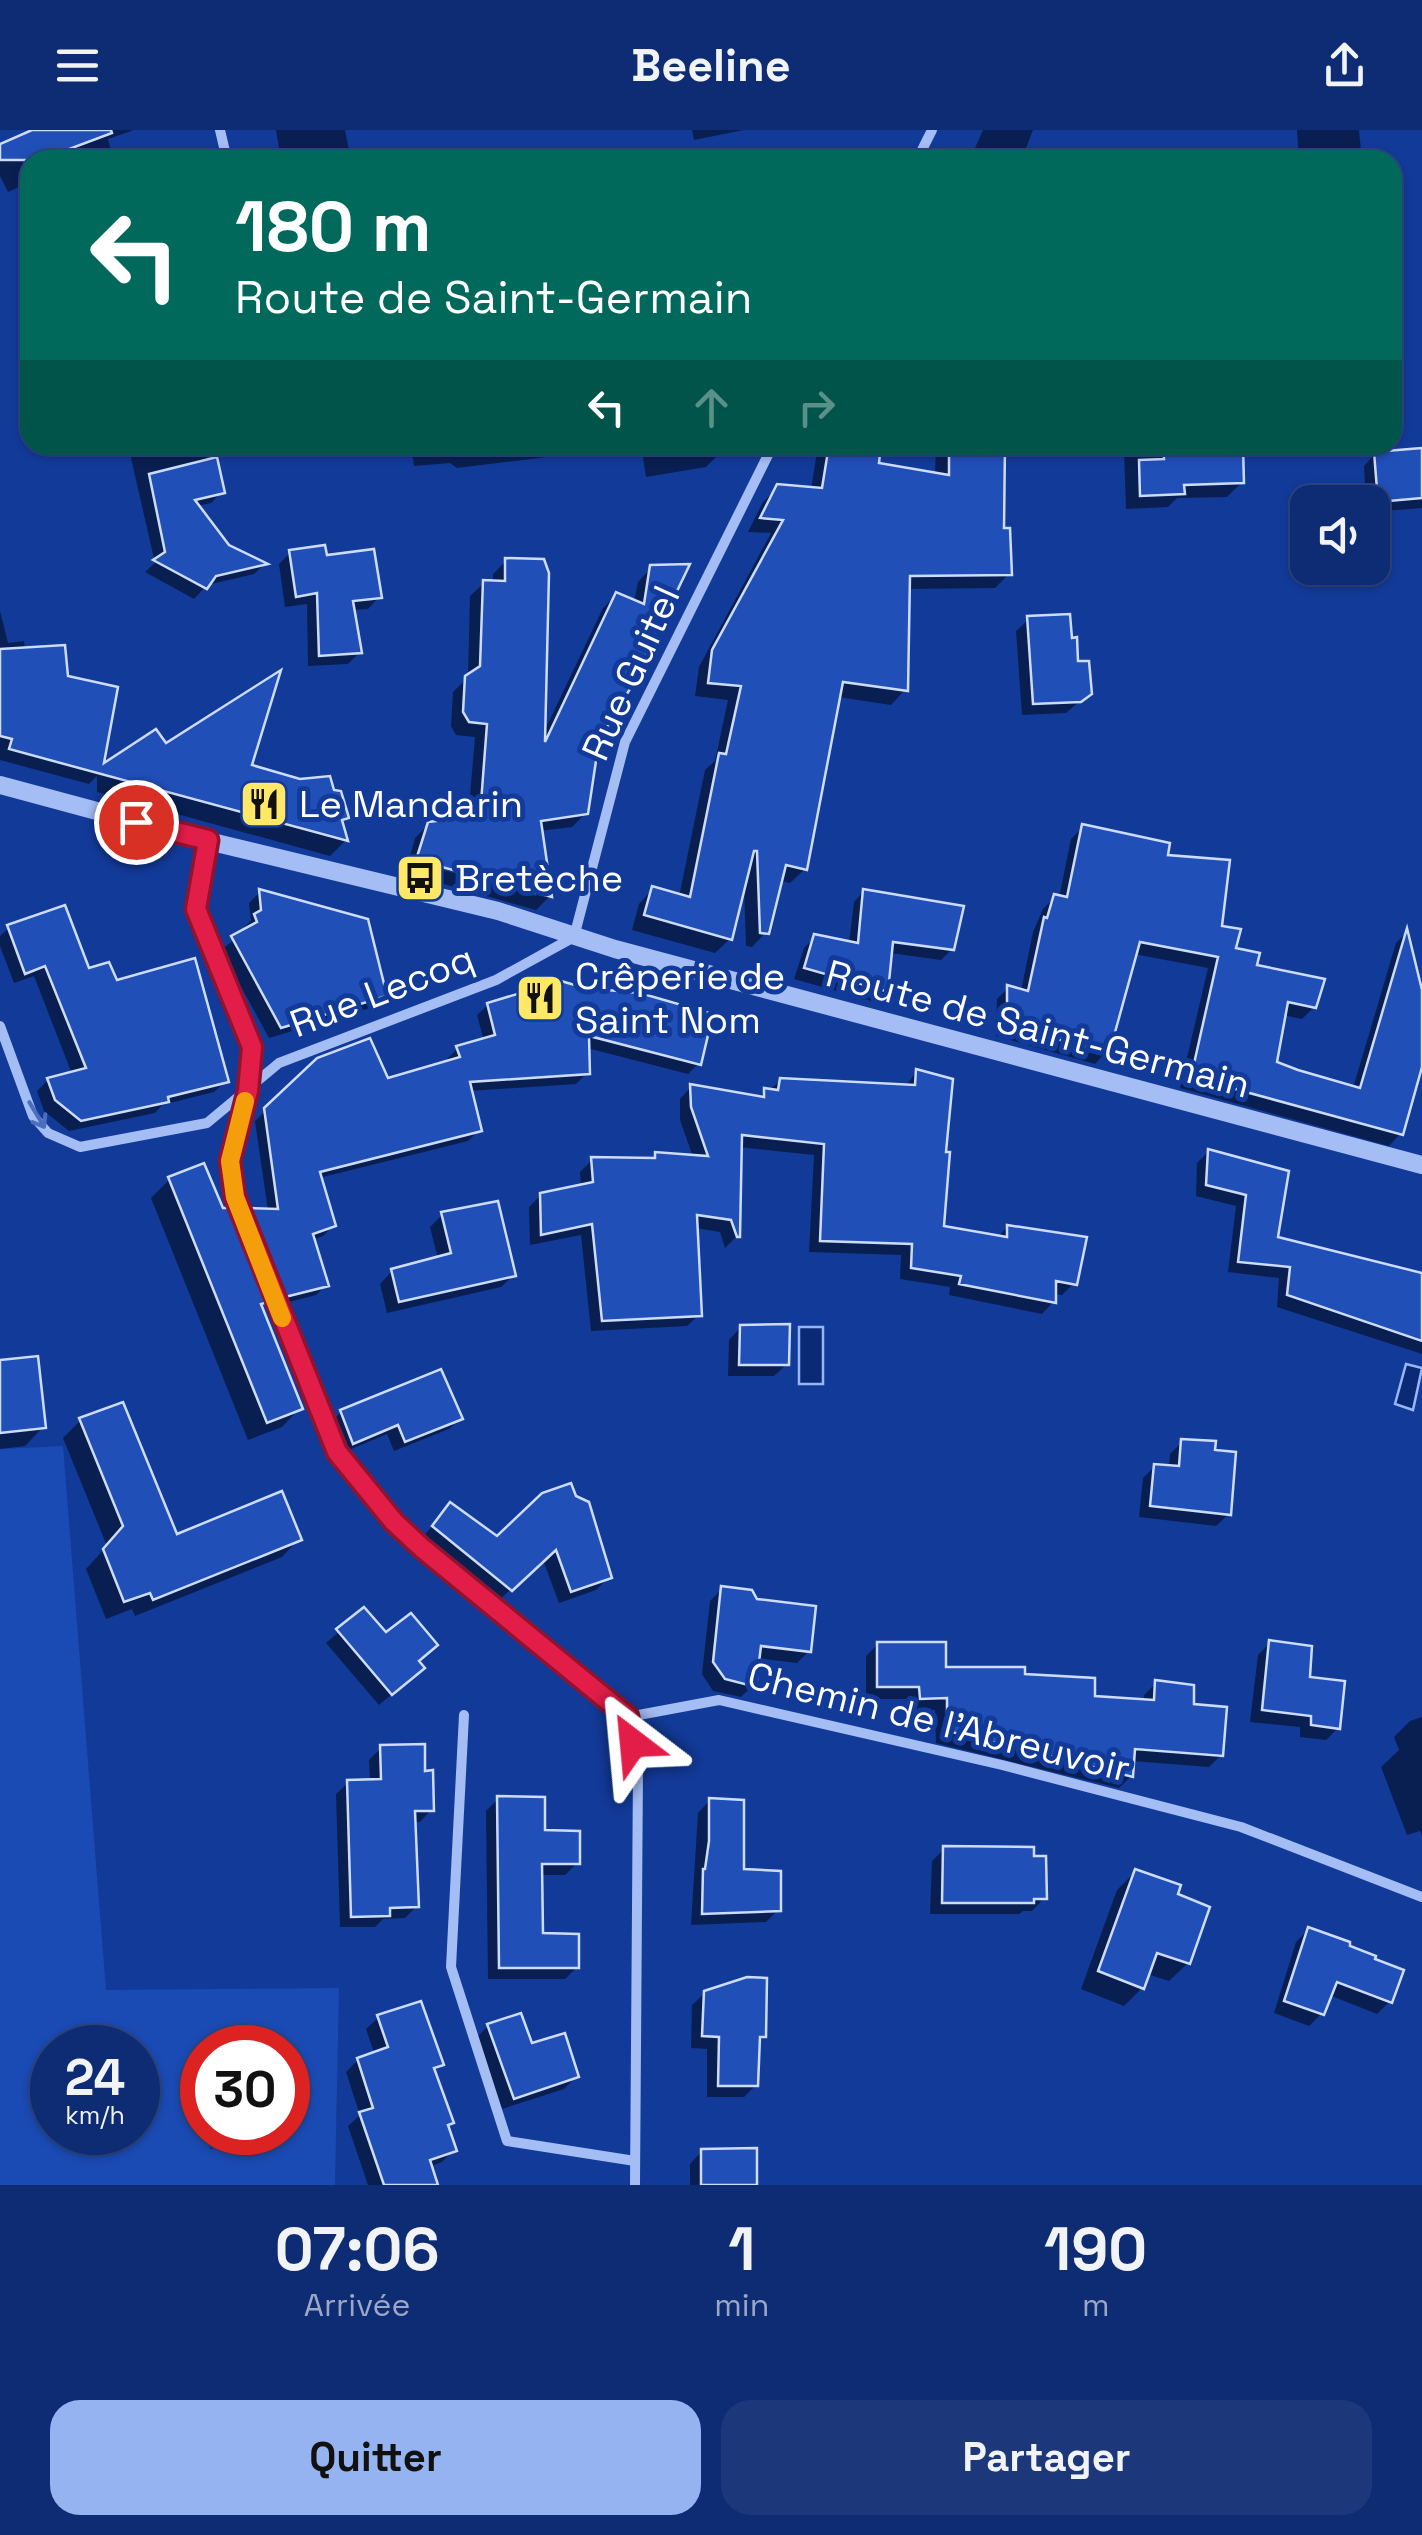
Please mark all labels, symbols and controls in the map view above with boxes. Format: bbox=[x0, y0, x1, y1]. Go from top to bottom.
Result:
text: Beeline bbox=[631, 37, 791, 94]
icon: menu bbox=[50, 38, 105, 93]
icon: share bbox=[1317, 38, 1372, 93]
text: 180 m bbox=[235, 182, 432, 271]
icon: left bbox=[70, 190, 200, 320]
text: Route de Saint-Germain bbox=[235, 269, 752, 326]
icon: left bbox=[579, 380, 634, 435]
icon: ahead bbox=[684, 380, 739, 435]
icon: right bbox=[789, 380, 844, 435]
map controls bbox=[1290, 485, 1390, 585]
button: sound bbox=[1290, 485, 1390, 585]
street label: Rue Guitel bbox=[571, 578, 691, 768]
restaurant icon: Le Mandarin bbox=[238, 778, 290, 830]
pin bbox=[94, 780, 179, 865]
place label: Le Mandarin bbox=[299, 780, 523, 828]
icon: arrive bbox=[109, 795, 164, 850]
bus stop icon: Bretèche bbox=[394, 852, 446, 904]
place label: Bretèche bbox=[455, 854, 623, 902]
street label: Rue Lecoq bbox=[283, 934, 481, 1048]
street label: Route de Saint-Germain bbox=[821, 949, 1255, 1109]
place label: Crêperie de Saint Nom bbox=[575, 952, 785, 1044]
restaurant icon: Crêperie de Saint Nom bbox=[514, 972, 566, 1024]
one-way arrow bbox=[27, 1101, 47, 1129]
street label: Chemin de l'Abreuvoir bbox=[743, 1651, 1135, 1793]
position arrow bbox=[581, 1691, 685, 1795]
speed limit sign: 30 bbox=[180, 2025, 310, 2155]
text: 24 bbox=[65, 2046, 125, 2110]
text: km/h bbox=[65, 2099, 125, 2131]
text: 07:06 bbox=[275, 2211, 440, 2288]
text: 1 bbox=[728, 2211, 755, 2288]
text: 190 bbox=[1044, 2211, 1147, 2288]
text: Arrivée bbox=[304, 2285, 410, 2325]
text: min bbox=[714, 2285, 769, 2325]
text: m bbox=[1082, 2285, 1109, 2325]
button: Quitter bbox=[50, 2400, 701, 2515]
button: Partager bbox=[721, 2400, 1372, 2515]

